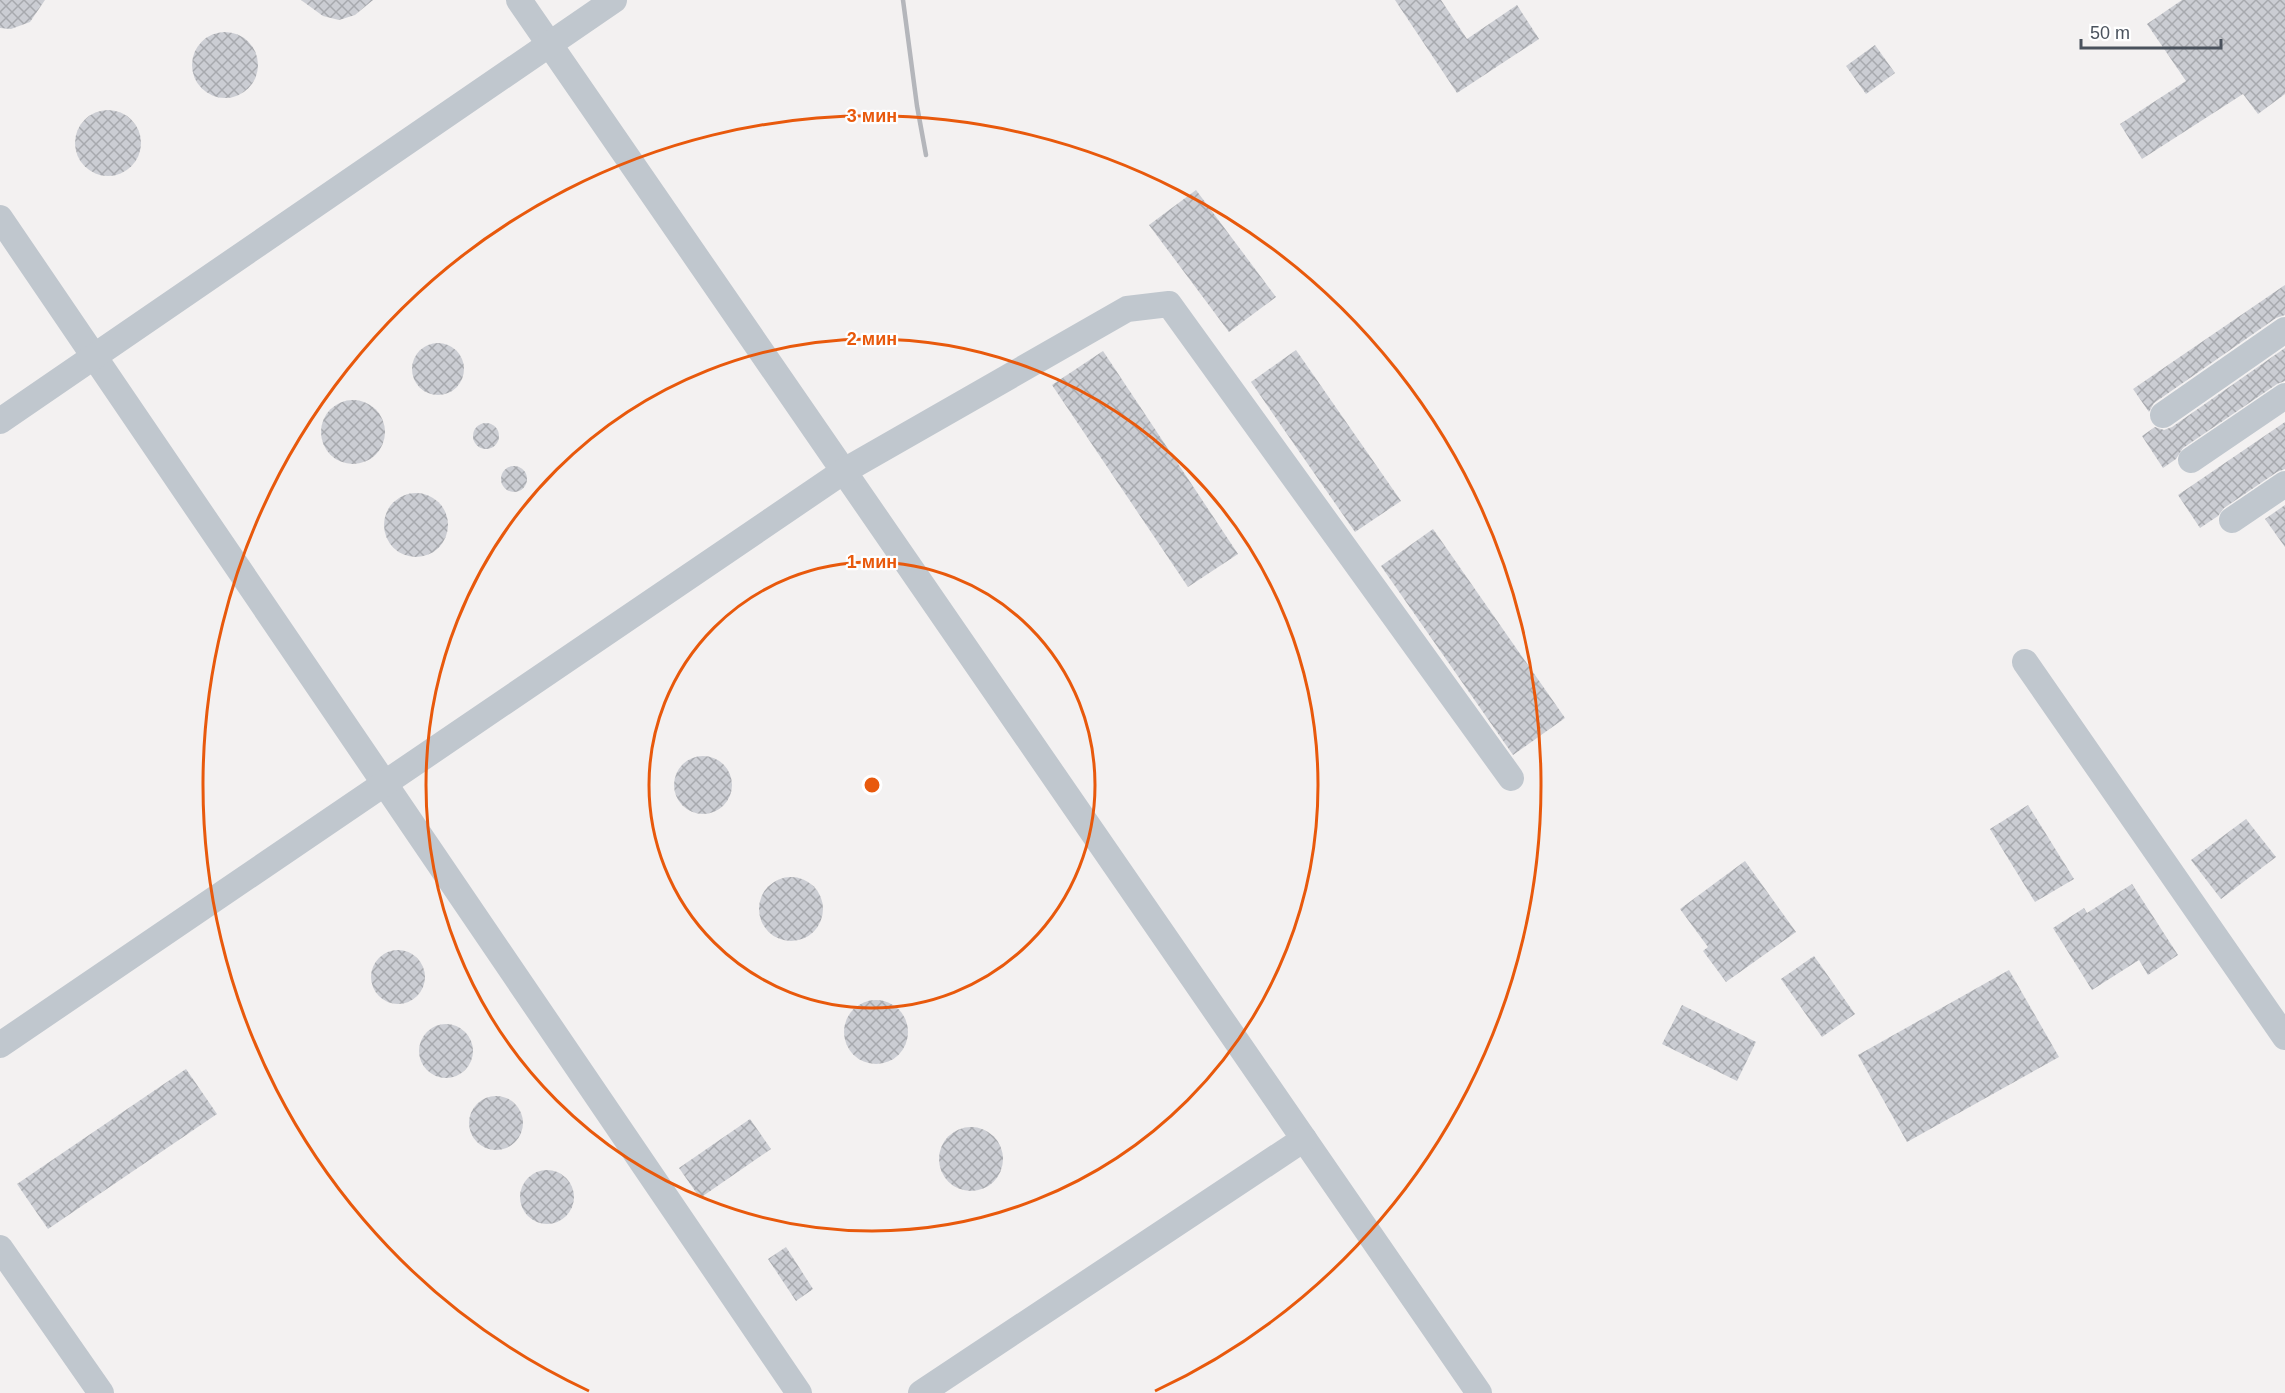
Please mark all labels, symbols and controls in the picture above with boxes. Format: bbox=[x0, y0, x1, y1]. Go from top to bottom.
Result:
scale bar bbox=[2081, 12, 2220, 50]
text: 50 m bbox=[2090, 23, 2130, 43]
text: 3 мин bbox=[847, 106, 897, 126]
text: 2 мин bbox=[847, 329, 897, 349]
text: 1 мин bbox=[847, 552, 897, 572]
centre of rings bbox=[862, 775, 882, 795]

